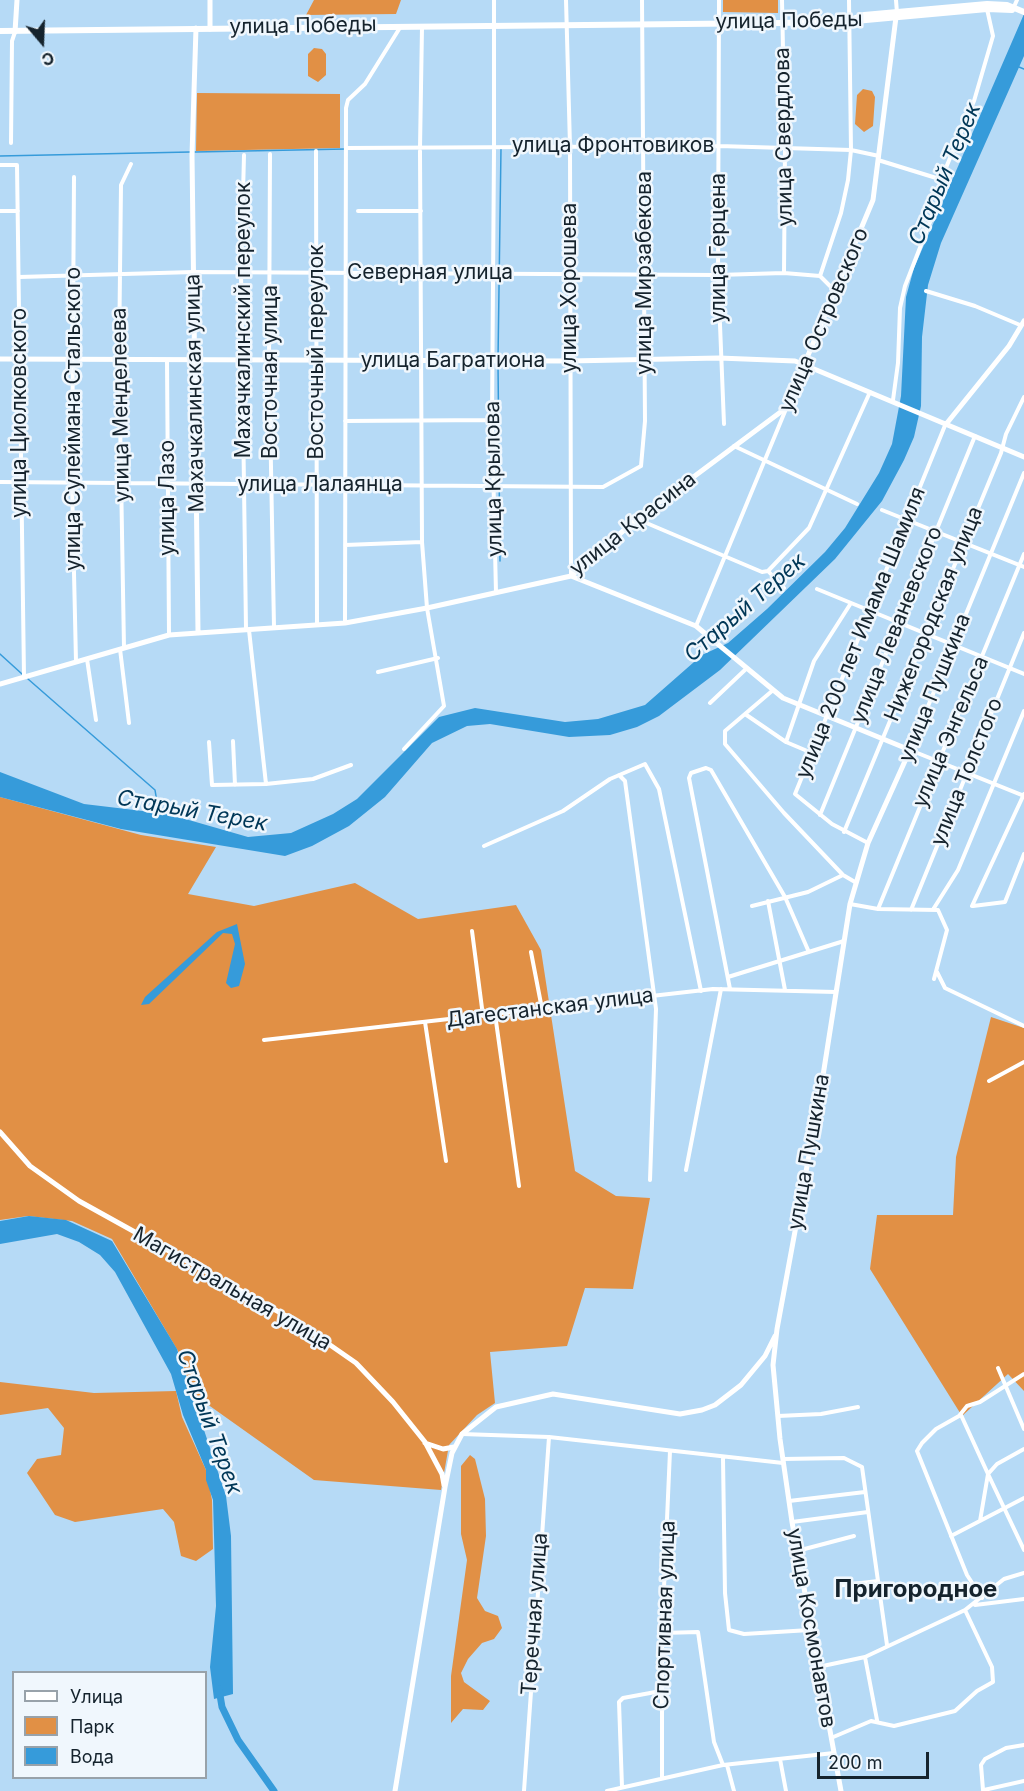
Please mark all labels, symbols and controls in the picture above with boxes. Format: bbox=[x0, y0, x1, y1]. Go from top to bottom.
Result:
street label: улица Победы bbox=[715, 7, 863, 35]
north arrow bbox=[12, 12, 72, 72]
street label: улица Победы bbox=[229, 12, 377, 40]
street label: улица Свердлова bbox=[770, 47, 798, 227]
text: С bbox=[39, 48, 57, 70]
water label: Старый Терек bbox=[903, 99, 987, 249]
street label: улица Фронтовиков bbox=[512, 133, 714, 159]
street label: улица Мирзабекова bbox=[632, 171, 658, 375]
street label: улица Герцена bbox=[706, 173, 732, 323]
street label: Махачкалинский переулок bbox=[231, 182, 257, 458]
street label: улица Хорошева bbox=[557, 203, 583, 373]
street label: улица Островского bbox=[774, 224, 874, 416]
street label: Восточный переулок bbox=[304, 244, 330, 460]
street label: Северная улица bbox=[347, 260, 513, 286]
street label: улица Сулеймана Стальского bbox=[61, 267, 87, 571]
street label: Махачкалинская улица bbox=[180, 273, 210, 513]
street label: Восточная улица bbox=[258, 285, 284, 459]
street label: улица Менделеева bbox=[107, 307, 135, 503]
street label: улица Циолковского bbox=[7, 308, 33, 518]
street label: улица Багратиона bbox=[361, 348, 545, 374]
street label: улица Крылова bbox=[480, 401, 508, 557]
street label: улица Лазо bbox=[155, 440, 181, 556]
street label: улица Красина bbox=[565, 467, 701, 581]
street label: улица Лалаянца bbox=[237, 472, 403, 498]
street label: улица 200 лет Имама Шамиля bbox=[791, 483, 931, 783]
street label: Нижегородская улица bbox=[879, 503, 989, 725]
street label: улица Леваневского bbox=[846, 523, 948, 727]
water label: Старый Терек bbox=[679, 548, 811, 668]
street label: улица Пушкина bbox=[894, 610, 976, 766]
street label: улица Энгельса bbox=[908, 652, 994, 812]
street label: улица Толстого bbox=[926, 694, 1008, 850]
water label: Старый Терек bbox=[115, 785, 269, 837]
street label: Дагестанская улица bbox=[445, 983, 655, 1033]
street label: улица Пушкина bbox=[783, 1072, 835, 1232]
street label: Магистральная улица bbox=[128, 1222, 336, 1356]
water label: Старый Терек bbox=[171, 1346, 247, 1498]
street label: Спортивная улица bbox=[649, 1520, 681, 1710]
street label: улица Космонавтов bbox=[781, 1526, 841, 1730]
street label: Теречная улица bbox=[517, 1532, 553, 1696]
district label: Пригородное bbox=[835, 1576, 997, 1604]
legend bbox=[12, 1671, 207, 1779]
text: Улица bbox=[70, 1686, 123, 1707]
text: Парк bbox=[70, 1716, 114, 1737]
scale bar bbox=[820, 1740, 932, 1778]
text: Вода bbox=[70, 1746, 114, 1767]
text: 200 m bbox=[828, 1752, 883, 1773]

